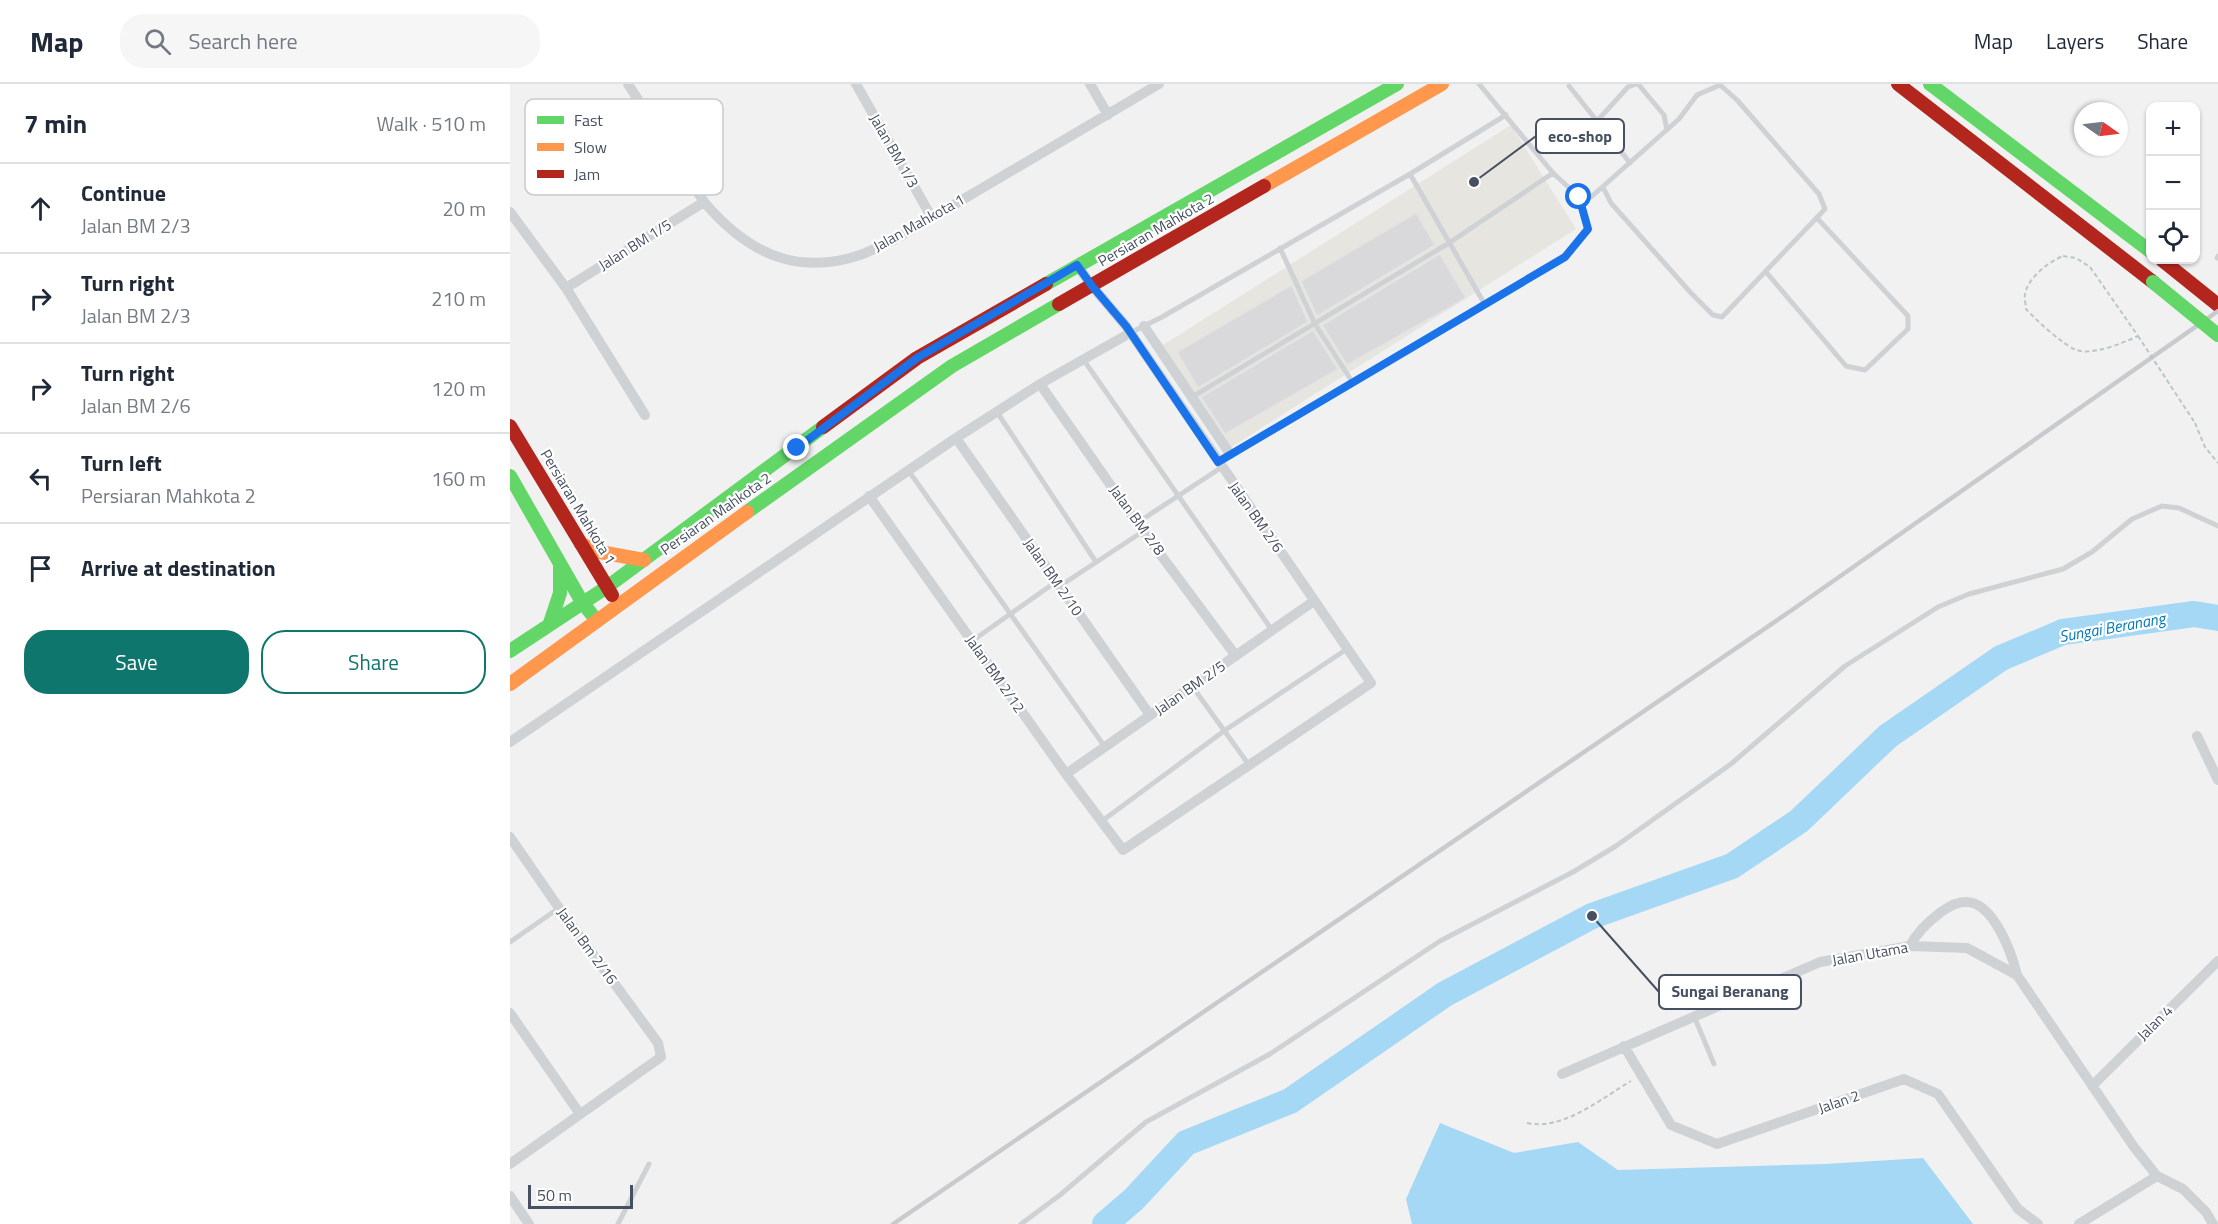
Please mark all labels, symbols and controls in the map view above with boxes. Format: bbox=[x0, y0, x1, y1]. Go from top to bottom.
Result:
search box bbox=[120, 14, 540, 68]
text: Map bbox=[30, 20, 84, 63]
text: Search here bbox=[189, 24, 298, 58]
icon: search bbox=[141, 25, 174, 58]
text: Map bbox=[1974, 25, 2013, 57]
text: Layers bbox=[2046, 25, 2104, 57]
text: Share bbox=[2137, 25, 2188, 57]
legend bbox=[525, 99, 723, 195]
north arrow bbox=[2074, 102, 2128, 156]
map controls bbox=[2146, 102, 2200, 264]
button: + bbox=[2146, 102, 2200, 156]
text: 7 min bbox=[24, 104, 87, 143]
text: Walk · 510 m bbox=[377, 108, 486, 139]
text: Fast bbox=[574, 108, 603, 132]
street label: Jalan BM 1/3 bbox=[864, 109, 925, 192]
callout: eco-shop bbox=[1536, 119, 1624, 153]
text: eco-shop bbox=[1548, 124, 1612, 148]
text: Slow bbox=[574, 135, 607, 159]
button: − bbox=[2146, 156, 2200, 210]
text: Jam bbox=[574, 162, 600, 186]
text: Continue bbox=[81, 176, 166, 210]
route start bbox=[1565, 183, 1591, 209]
street label: Persiaran Mahkota 2 bbox=[1093, 187, 1218, 272]
street label: Jalan Mahkota 1 bbox=[869, 188, 969, 257]
icon: ahead bbox=[24, 192, 57, 225]
text: 20 m bbox=[442, 193, 486, 224]
text: Jalan BM 2/3 bbox=[81, 210, 191, 241]
button: locate bbox=[2146, 210, 2200, 264]
street label: Jalan BM 1/5 bbox=[594, 213, 676, 276]
text: Turn right bbox=[81, 266, 175, 300]
icon: right bbox=[24, 282, 57, 315]
text: 210 m bbox=[431, 283, 486, 314]
text: Jalan BM 2/3 bbox=[81, 300, 191, 331]
text: Turn right bbox=[81, 356, 175, 390]
icon: right bbox=[24, 372, 57, 405]
text: 120 m bbox=[431, 373, 486, 404]
text: Jalan BM 2/6 bbox=[81, 390, 191, 421]
route end bbox=[783, 434, 809, 460]
street label: Persiaran Mahkota 1 bbox=[535, 445, 622, 569]
text: Turn left bbox=[81, 446, 162, 480]
icon: left bbox=[24, 462, 57, 495]
text: 160 m bbox=[431, 463, 486, 494]
street label: Persiaran Mahkota 2 bbox=[655, 467, 776, 561]
street label: Jalan BM 2/6 bbox=[1223, 476, 1289, 557]
text: Persiaran Mahkota 2 bbox=[81, 480, 256, 511]
street label: Jalan BM 2/8 bbox=[1104, 480, 1171, 560]
street label: Jalan BM 2/10 bbox=[1018, 533, 1089, 620]
text: Arrive at destination bbox=[81, 551, 276, 585]
icon: arrive bbox=[24, 552, 57, 585]
water label: Sungai Beranang bbox=[2057, 605, 2169, 648]
button: Save bbox=[24, 630, 249, 694]
button: Share bbox=[261, 630, 486, 694]
street label: Jalan BM 2/12 bbox=[960, 630, 1031, 717]
street label: Jalan BM 2/5 bbox=[1149, 655, 1230, 721]
street label: Jalan Bm 2/16 bbox=[551, 902, 623, 989]
street label: Jalan Utama bbox=[1830, 935, 1910, 971]
callout: Sungai Beranang bbox=[1659, 975, 1801, 1009]
text: Sungai Beranang bbox=[1671, 979, 1789, 1003]
street label: Jalan 4 bbox=[2131, 999, 2178, 1046]
street label: Jalan 2 bbox=[1815, 1084, 1863, 1119]
scale bar bbox=[528, 1182, 633, 1210]
text: 50 m bbox=[537, 1183, 572, 1207]

